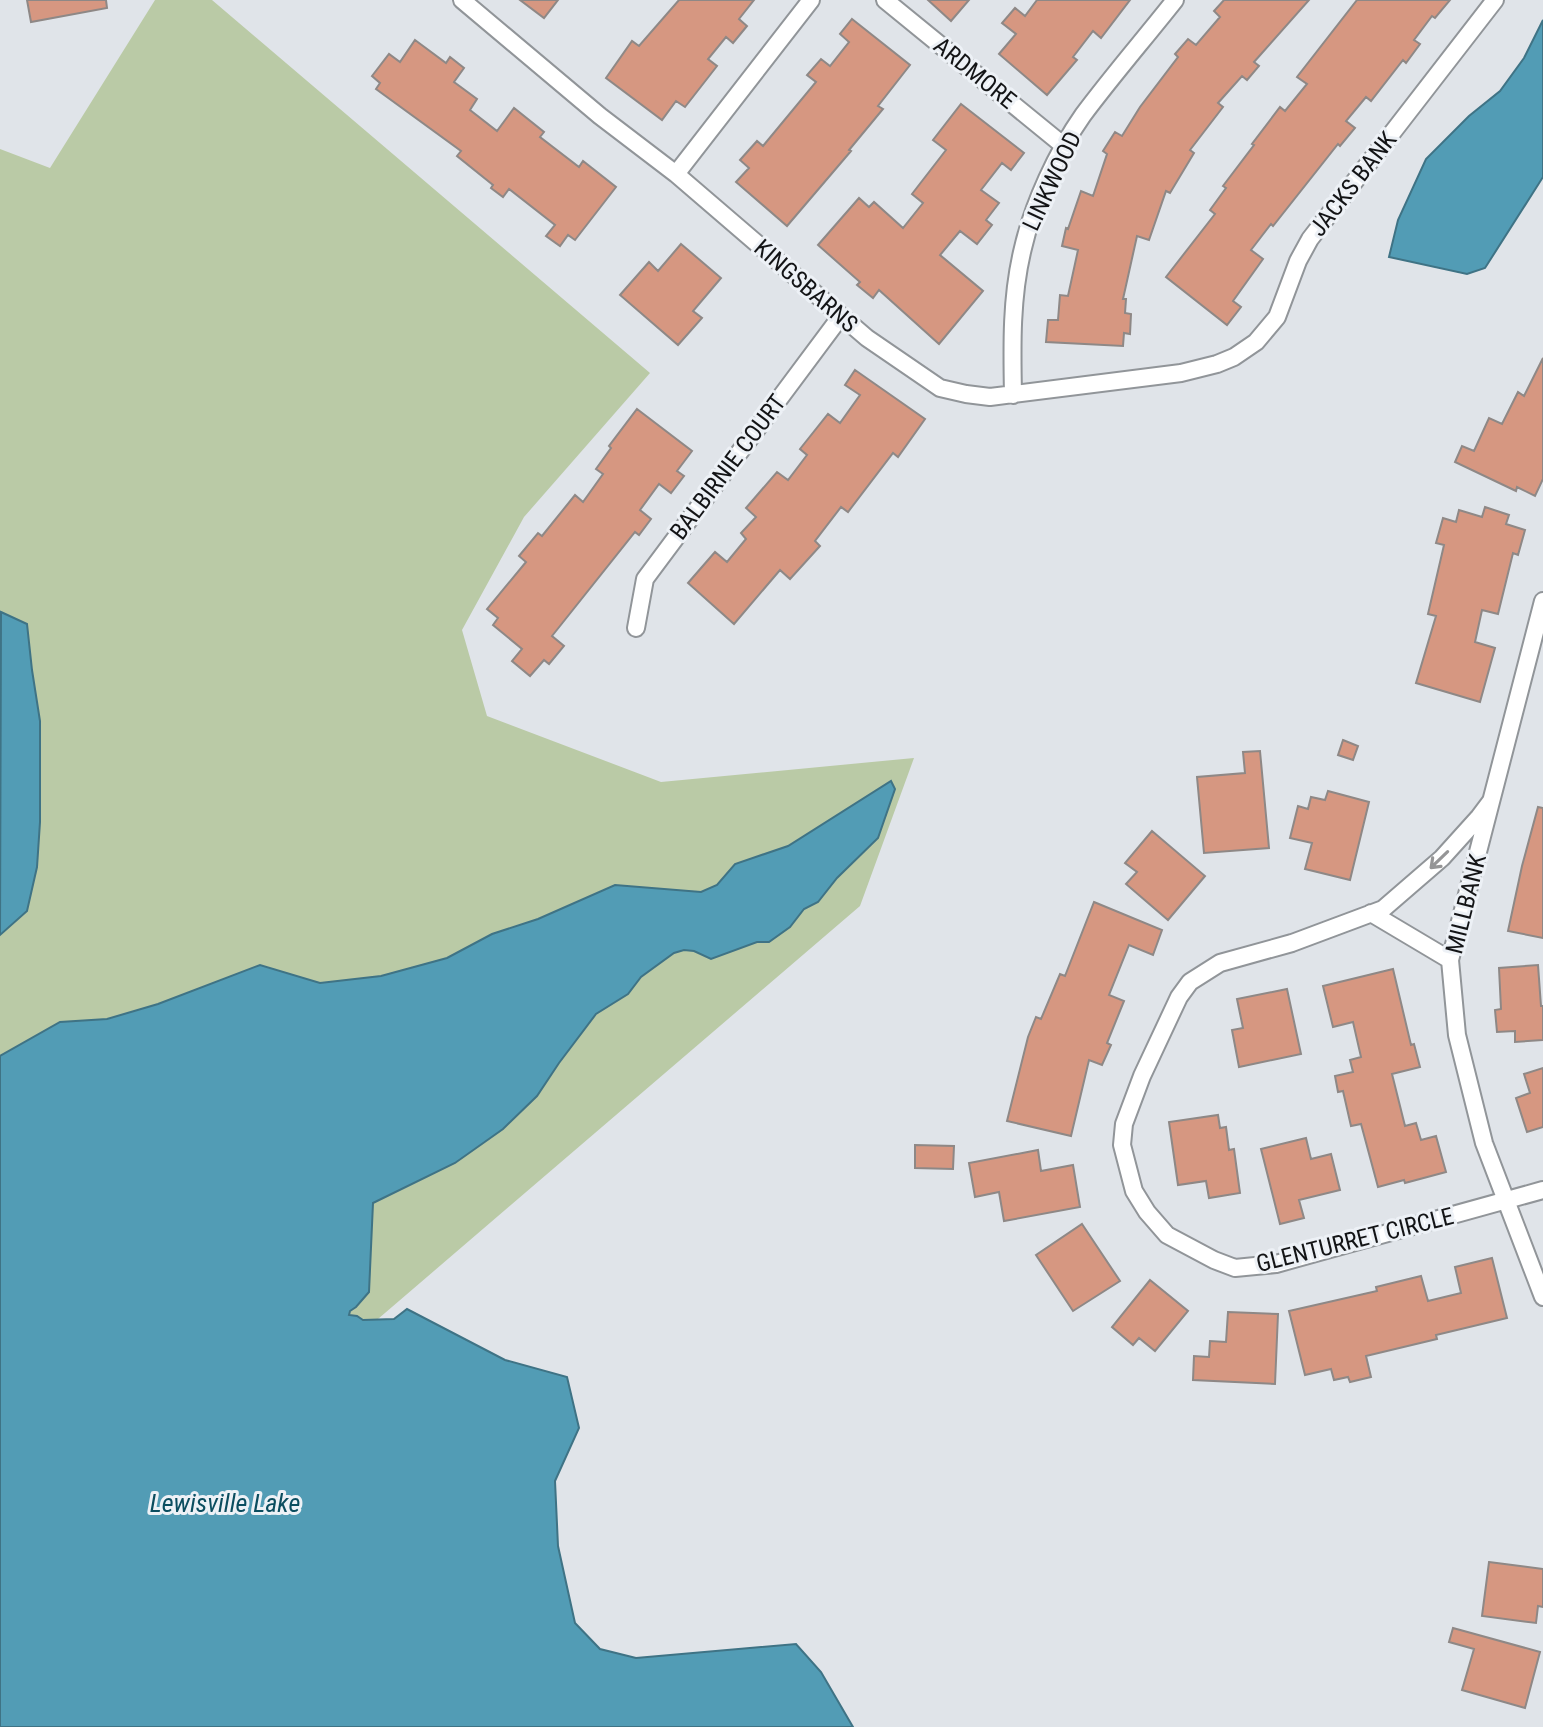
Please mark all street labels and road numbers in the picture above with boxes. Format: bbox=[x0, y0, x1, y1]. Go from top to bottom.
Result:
street label: ARDMORE bbox=[928, 31, 1022, 115]
street label: JACKS BANK bbox=[1304, 126, 1402, 242]
street label: LINKWOOD bbox=[1017, 127, 1087, 235]
street label: KINGSBARNS bbox=[749, 234, 863, 338]
street label: BALBIRNIE COURT bbox=[664, 389, 792, 545]
street label: MILLBANK bbox=[1440, 851, 1492, 957]
street label: GLENTURRET CIRCLE bbox=[1253, 1202, 1457, 1278]

